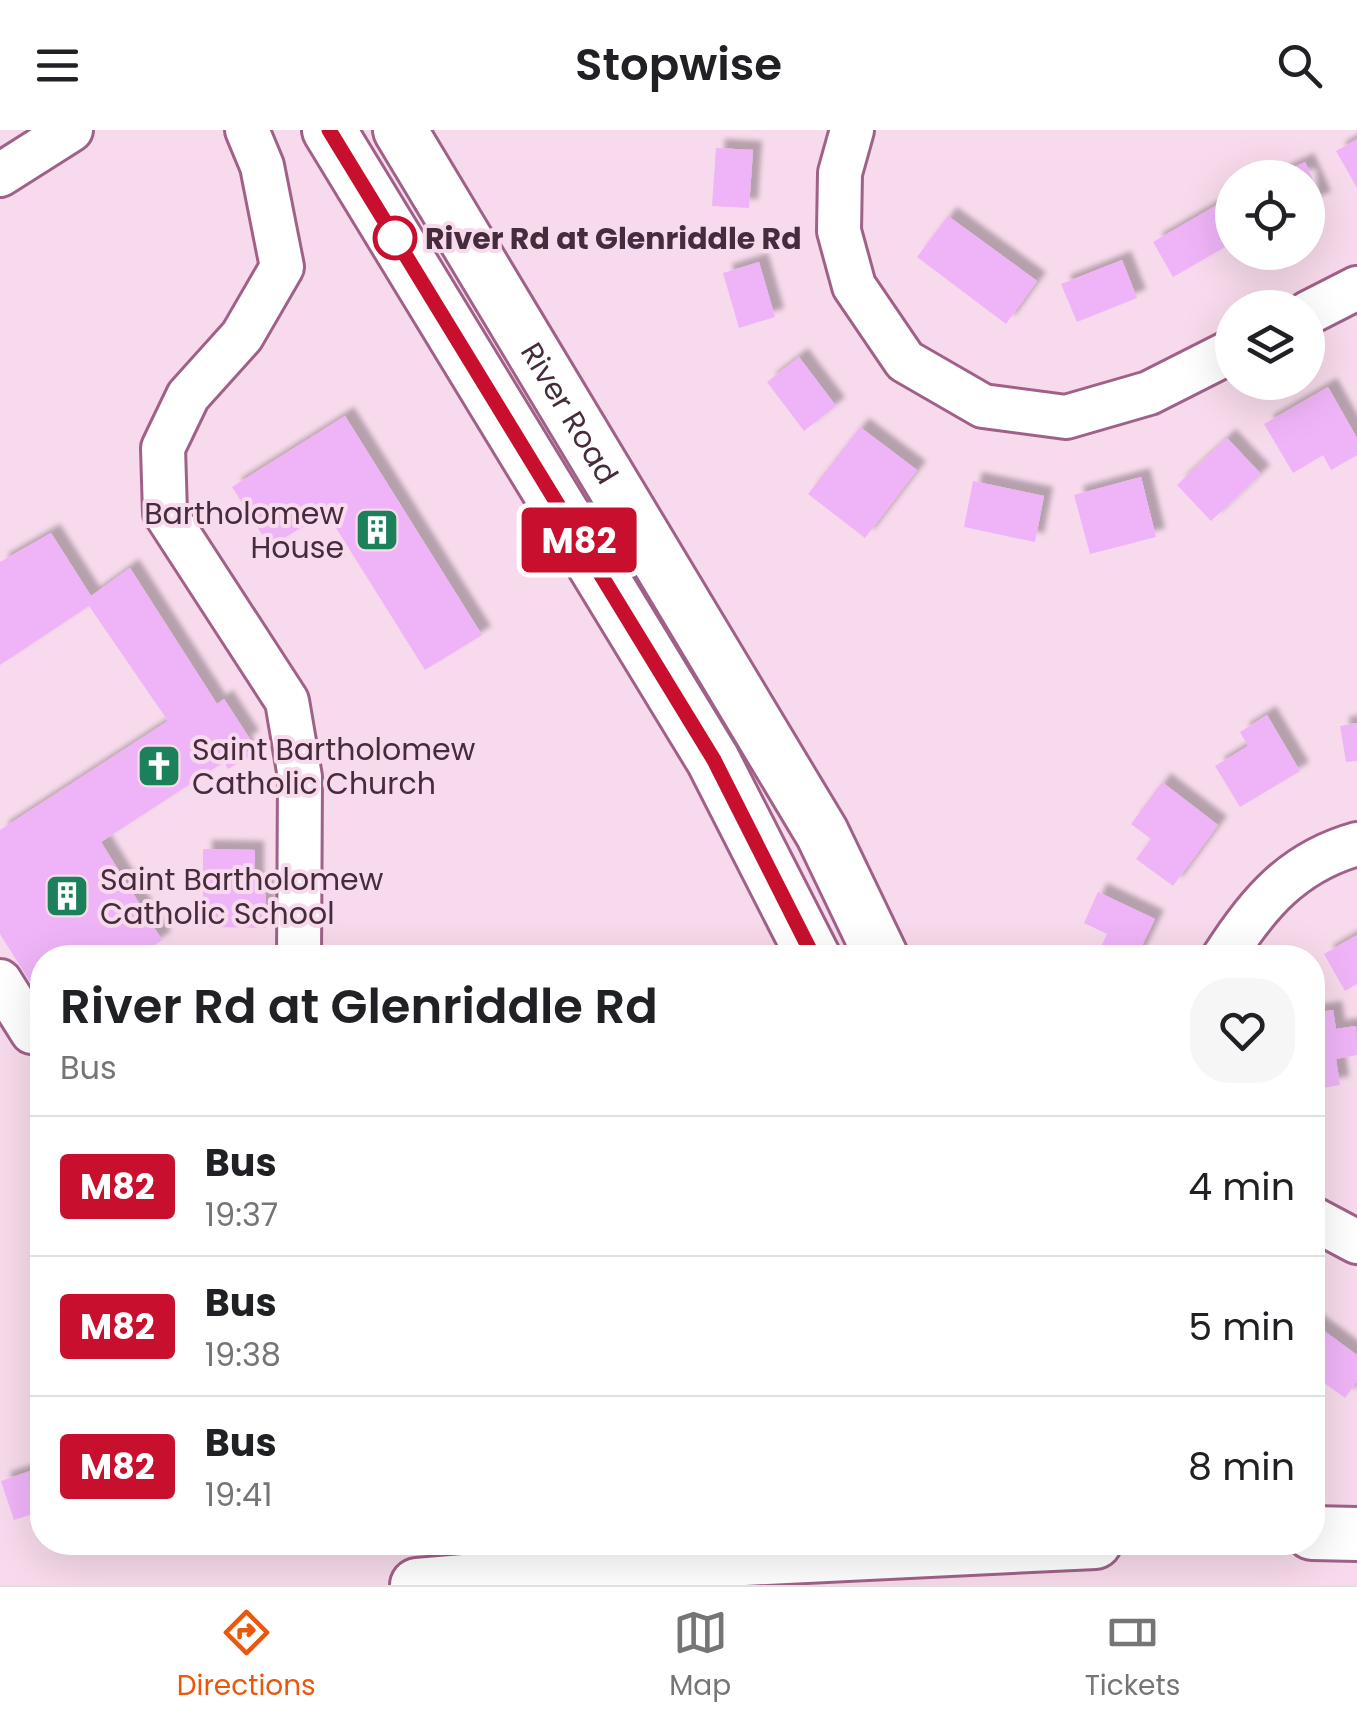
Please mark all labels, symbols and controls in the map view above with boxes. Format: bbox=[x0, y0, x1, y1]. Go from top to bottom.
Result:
text: Stopwise bbox=[575, 33, 782, 96]
icon: menu bbox=[30, 38, 85, 93]
icon: search bbox=[1272, 38, 1327, 93]
map controls bbox=[1215, 160, 1325, 400]
button: locate bbox=[1215, 160, 1325, 270]
marker: River Rd at Glenriddle Rd bbox=[374, 217, 416, 259]
place label: River Rd at Glenriddle Rd bbox=[425, 217, 802, 260]
button: layers bbox=[1215, 290, 1325, 400]
street label: River Road bbox=[511, 334, 629, 492]
place label: Bartholomew House bbox=[144, 492, 344, 569]
building icon: Bartholomew House bbox=[354, 507, 400, 553]
line badge: M82 bbox=[522, 508, 636, 572]
text: M82 bbox=[542, 516, 616, 565]
place label: Saint Bartholomew Catholic Church bbox=[192, 728, 476, 805]
church icon: Saint Bartholomew Catholic Church bbox=[136, 743, 182, 789]
place label: Saint Bartholomew Catholic School bbox=[100, 858, 384, 935]
building icon: Saint Bartholomew Catholic School bbox=[44, 873, 90, 919]
text: River Rd at Glenriddle Rd bbox=[60, 973, 658, 1040]
button: heart bbox=[1190, 978, 1295, 1083]
text: Bus bbox=[60, 1045, 117, 1090]
text: Bus bbox=[205, 1136, 277, 1189]
text: 4 min bbox=[1188, 1160, 1295, 1213]
text: M82 bbox=[80, 1162, 155, 1211]
text: 19:37 bbox=[205, 1192, 278, 1237]
text: Bus bbox=[205, 1276, 277, 1329]
text: 5 min bbox=[1188, 1300, 1295, 1353]
text: M82 bbox=[80, 1302, 155, 1351]
text: 19:38 bbox=[205, 1332, 281, 1377]
text: Bus bbox=[205, 1416, 277, 1469]
text: 8 min bbox=[1188, 1440, 1295, 1493]
text: M82 bbox=[80, 1442, 155, 1491]
text: 19:41 bbox=[205, 1472, 272, 1517]
tab: Directions bbox=[177, 1605, 316, 1707]
tab: Map bbox=[669, 1605, 731, 1707]
tab: Tickets bbox=[1085, 1605, 1180, 1707]

